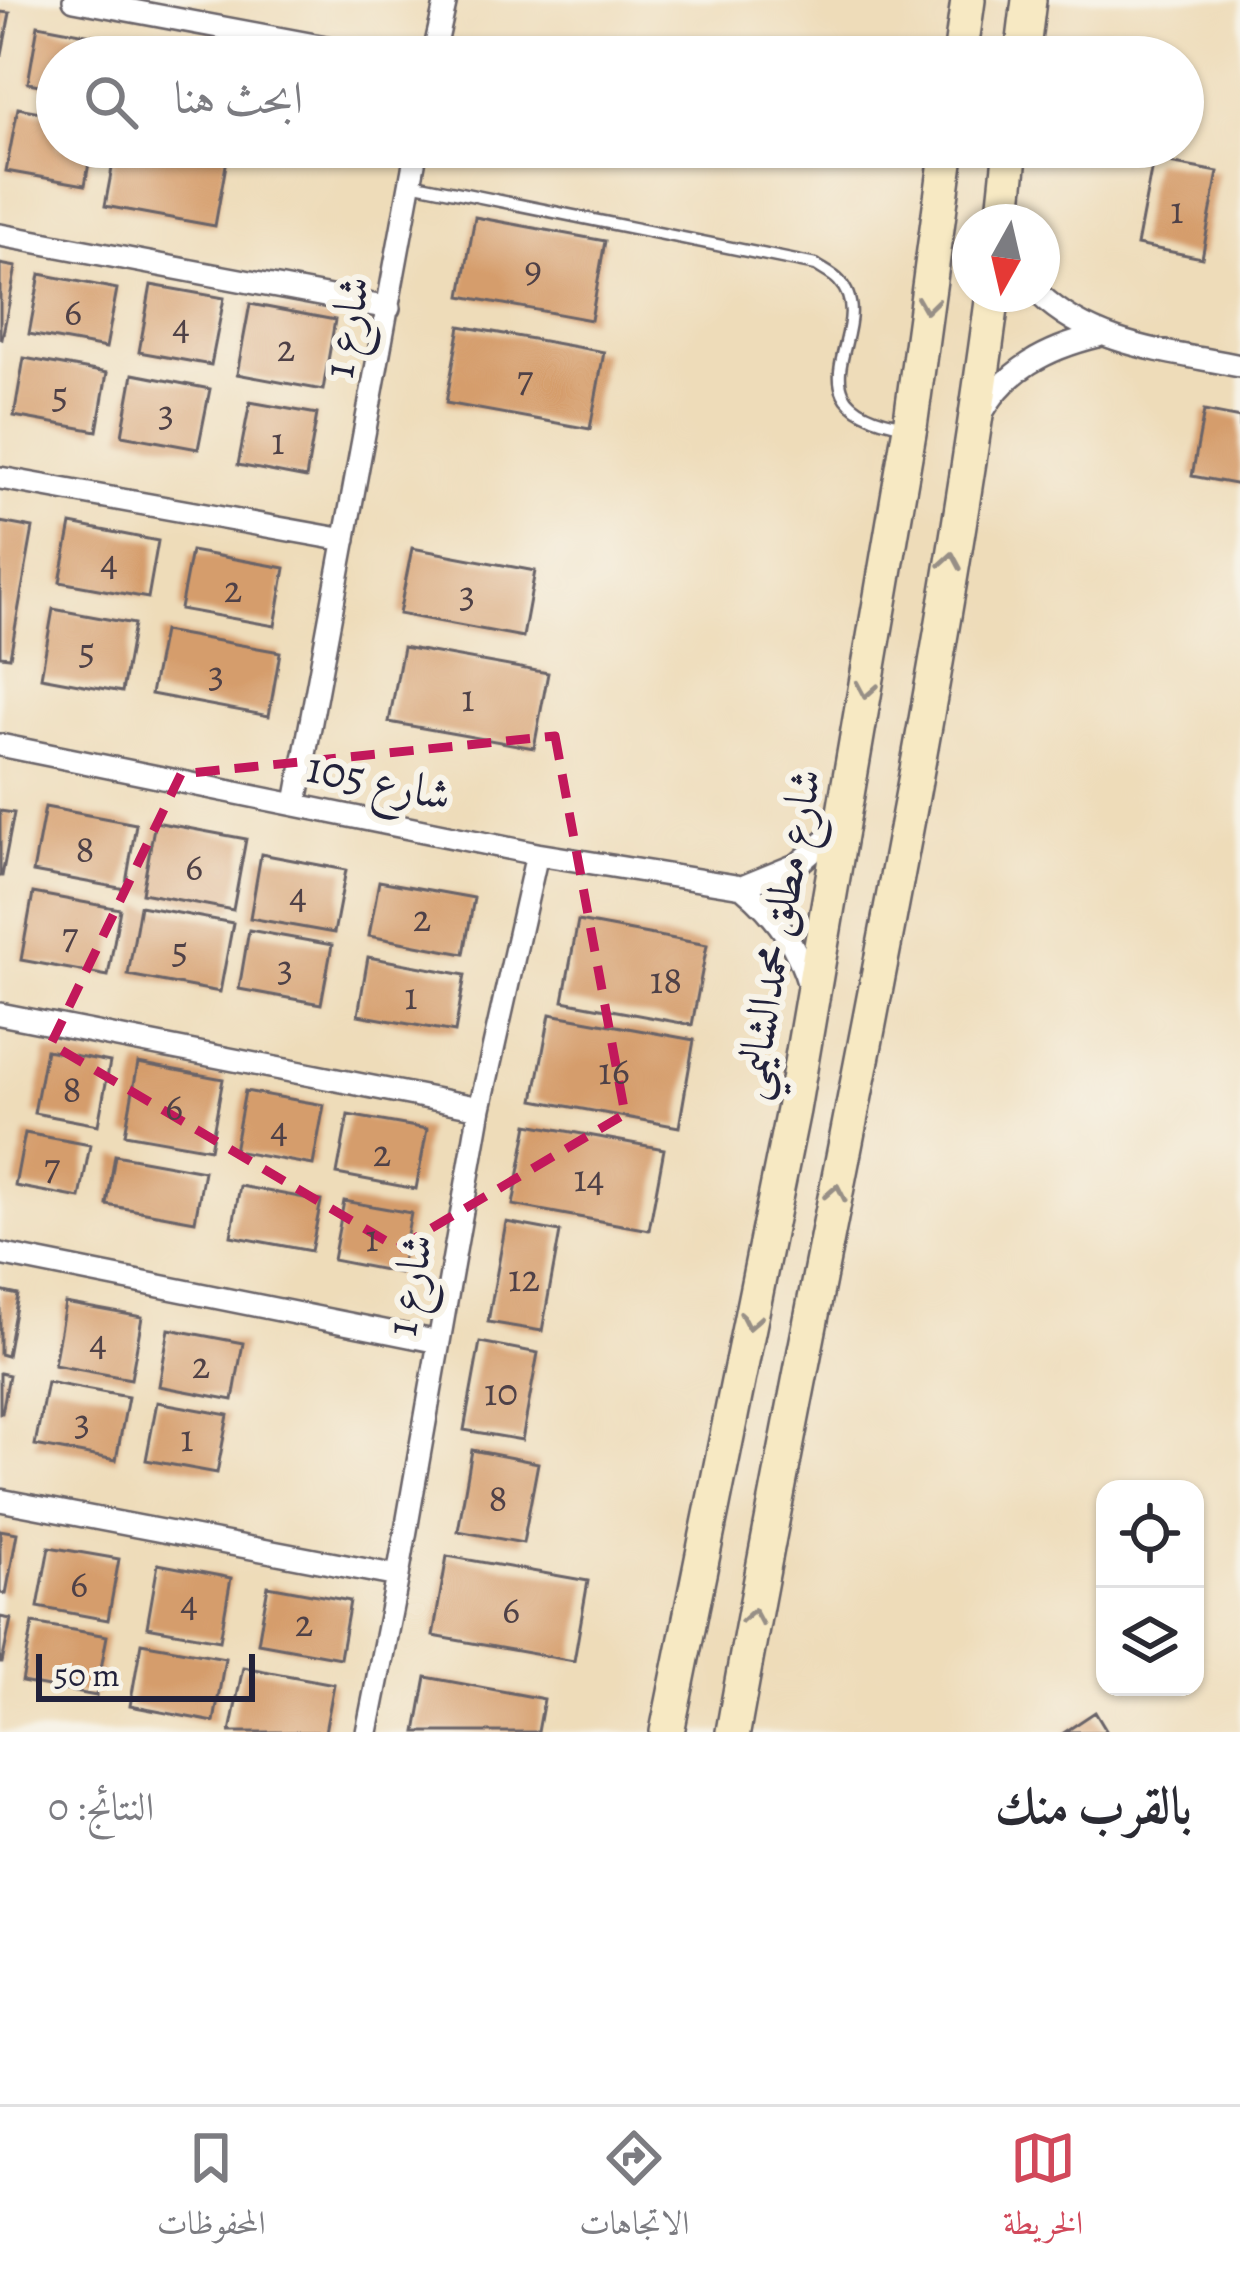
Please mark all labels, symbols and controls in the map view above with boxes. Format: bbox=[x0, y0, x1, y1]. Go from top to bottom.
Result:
search box bbox=[36, 36, 1204, 168]
text: ابحث هنا bbox=[174, 67, 303, 129]
icon: search bbox=[78, 69, 144, 135]
house number: 1 bbox=[1170, 183, 1184, 236]
north arrow bbox=[952, 204, 1060, 312]
house number: 9 bbox=[524, 242, 542, 295]
street label: شارع 1 bbox=[307, 271, 391, 384]
house number: 6 bbox=[64, 285, 82, 338]
one-way arrow bbox=[915, 295, 941, 314]
house number: 4 bbox=[172, 299, 190, 352]
house number: 2 bbox=[277, 321, 295, 374]
house number: 7 bbox=[517, 351, 534, 404]
house number: 5 bbox=[52, 368, 68, 421]
house number: 3 bbox=[158, 386, 174, 439]
house number: 1 bbox=[271, 414, 285, 467]
house number: 4 bbox=[100, 535, 118, 588]
one-way arrow bbox=[938, 552, 963, 572]
house number: 2 bbox=[224, 562, 242, 615]
house number: 3 bbox=[459, 567, 475, 620]
house number: 5 bbox=[79, 624, 95, 677]
house number: 3 bbox=[208, 647, 224, 700]
house number: 1 bbox=[461, 671, 475, 724]
one-way arrow bbox=[854, 679, 879, 699]
street label: شارع 105 bbox=[300, 736, 457, 832]
street label: شارع مطلق محمدالشاليمي bbox=[717, 764, 847, 1106]
house number: 8 bbox=[76, 822, 94, 875]
house number: 6 bbox=[185, 840, 203, 893]
house number: 4 bbox=[289, 868, 307, 921]
house number: 2 bbox=[413, 891, 431, 944]
house number: 7 bbox=[62, 908, 79, 961]
house number: 5 bbox=[172, 923, 188, 976]
house number: 3 bbox=[277, 941, 293, 994]
house number: 18 bbox=[650, 953, 682, 1006]
house number: 1 bbox=[404, 969, 418, 1022]
house number: 16 bbox=[598, 1044, 630, 1097]
house number: 8 bbox=[63, 1062, 81, 1115]
house number: 6 bbox=[165, 1080, 183, 1133]
house number: 4 bbox=[270, 1102, 288, 1155]
house number: 2 bbox=[373, 1126, 391, 1179]
house number: 7 bbox=[44, 1139, 61, 1192]
house number: 14 bbox=[573, 1151, 605, 1204]
one-way arrow bbox=[822, 1183, 848, 1203]
house number: 1 bbox=[365, 1211, 379, 1264]
street label: شارع 1 bbox=[370, 1229, 454, 1342]
house number: 12 bbox=[508, 1251, 540, 1304]
one-way arrow bbox=[738, 1311, 764, 1331]
house number: 4 bbox=[89, 1315, 107, 1368]
house number: 2 bbox=[192, 1338, 210, 1391]
house number: 10 bbox=[484, 1365, 518, 1418]
house number: 3 bbox=[74, 1395, 90, 1448]
house number: 1 bbox=[180, 1411, 194, 1464]
house number: 8 bbox=[489, 1471, 507, 1524]
map controls bbox=[1096, 1480, 1204, 1696]
button: locate bbox=[1096, 1480, 1204, 1588]
house number: 6 bbox=[70, 1557, 88, 1610]
house number: 4 bbox=[180, 1576, 198, 1629]
house number: 6 bbox=[502, 1583, 520, 1636]
button: layers bbox=[1096, 1588, 1204, 1696]
house number: 2 bbox=[295, 1596, 313, 1649]
one-way arrow bbox=[740, 1607, 765, 1627]
scale bar bbox=[36, 1648, 255, 1701]
text: 50 m bbox=[54, 1652, 120, 1697]
text: بالقرب منك bbox=[995, 1771, 1192, 1841]
text: النتائج: 0 bbox=[48, 1780, 154, 1833]
tab: المحفوظات bbox=[157, 2125, 266, 2255]
tab: الاتجاهات bbox=[579, 2125, 689, 2255]
tab: الخريطة bbox=[1003, 2125, 1083, 2255]

